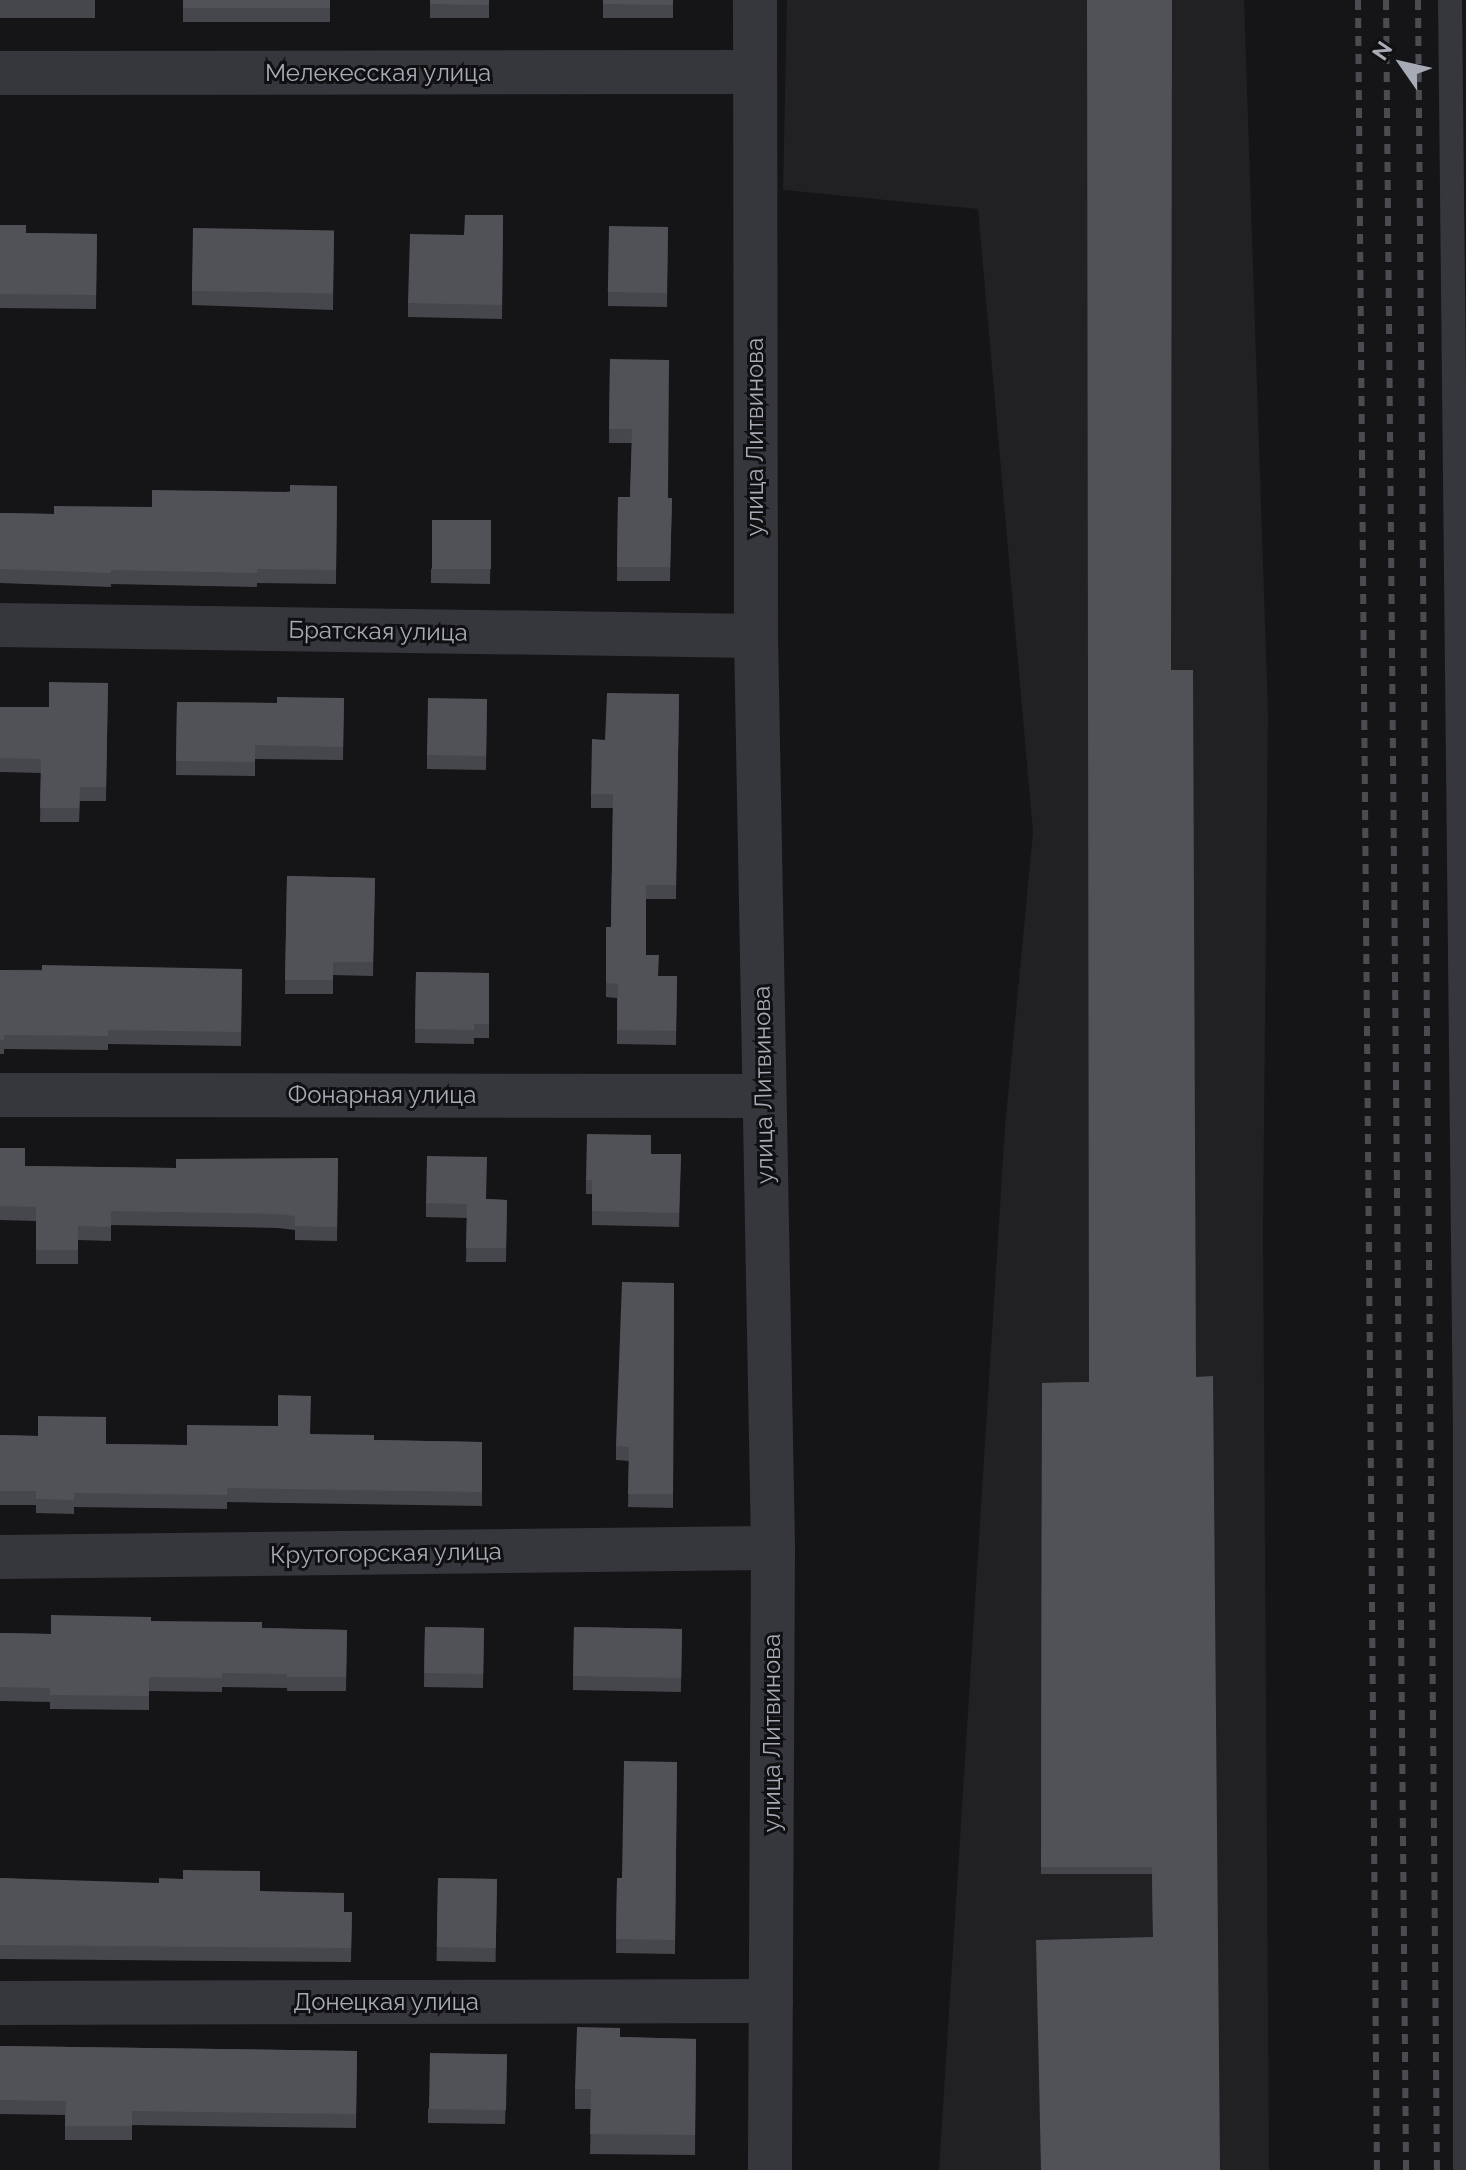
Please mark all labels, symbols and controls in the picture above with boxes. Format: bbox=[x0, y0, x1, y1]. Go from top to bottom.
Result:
north arrow bbox=[1362, 24, 1442, 104]
text: N bbox=[1367, 36, 1398, 65]
street label: Мелекесская улица bbox=[265, 59, 491, 87]
street label: улица Литвинова bbox=[741, 338, 769, 536]
street label: Братская улица bbox=[288, 615, 468, 647]
street label: улица Литвинова bbox=[747, 986, 779, 1184]
street label: Фонарная улица bbox=[287, 1081, 477, 1109]
street label: Крутогорская улица bbox=[270, 1537, 502, 1569]
street label: улица Литвинова bbox=[758, 1634, 786, 1832]
street label: Донецкая улица bbox=[293, 1988, 479, 2016]

